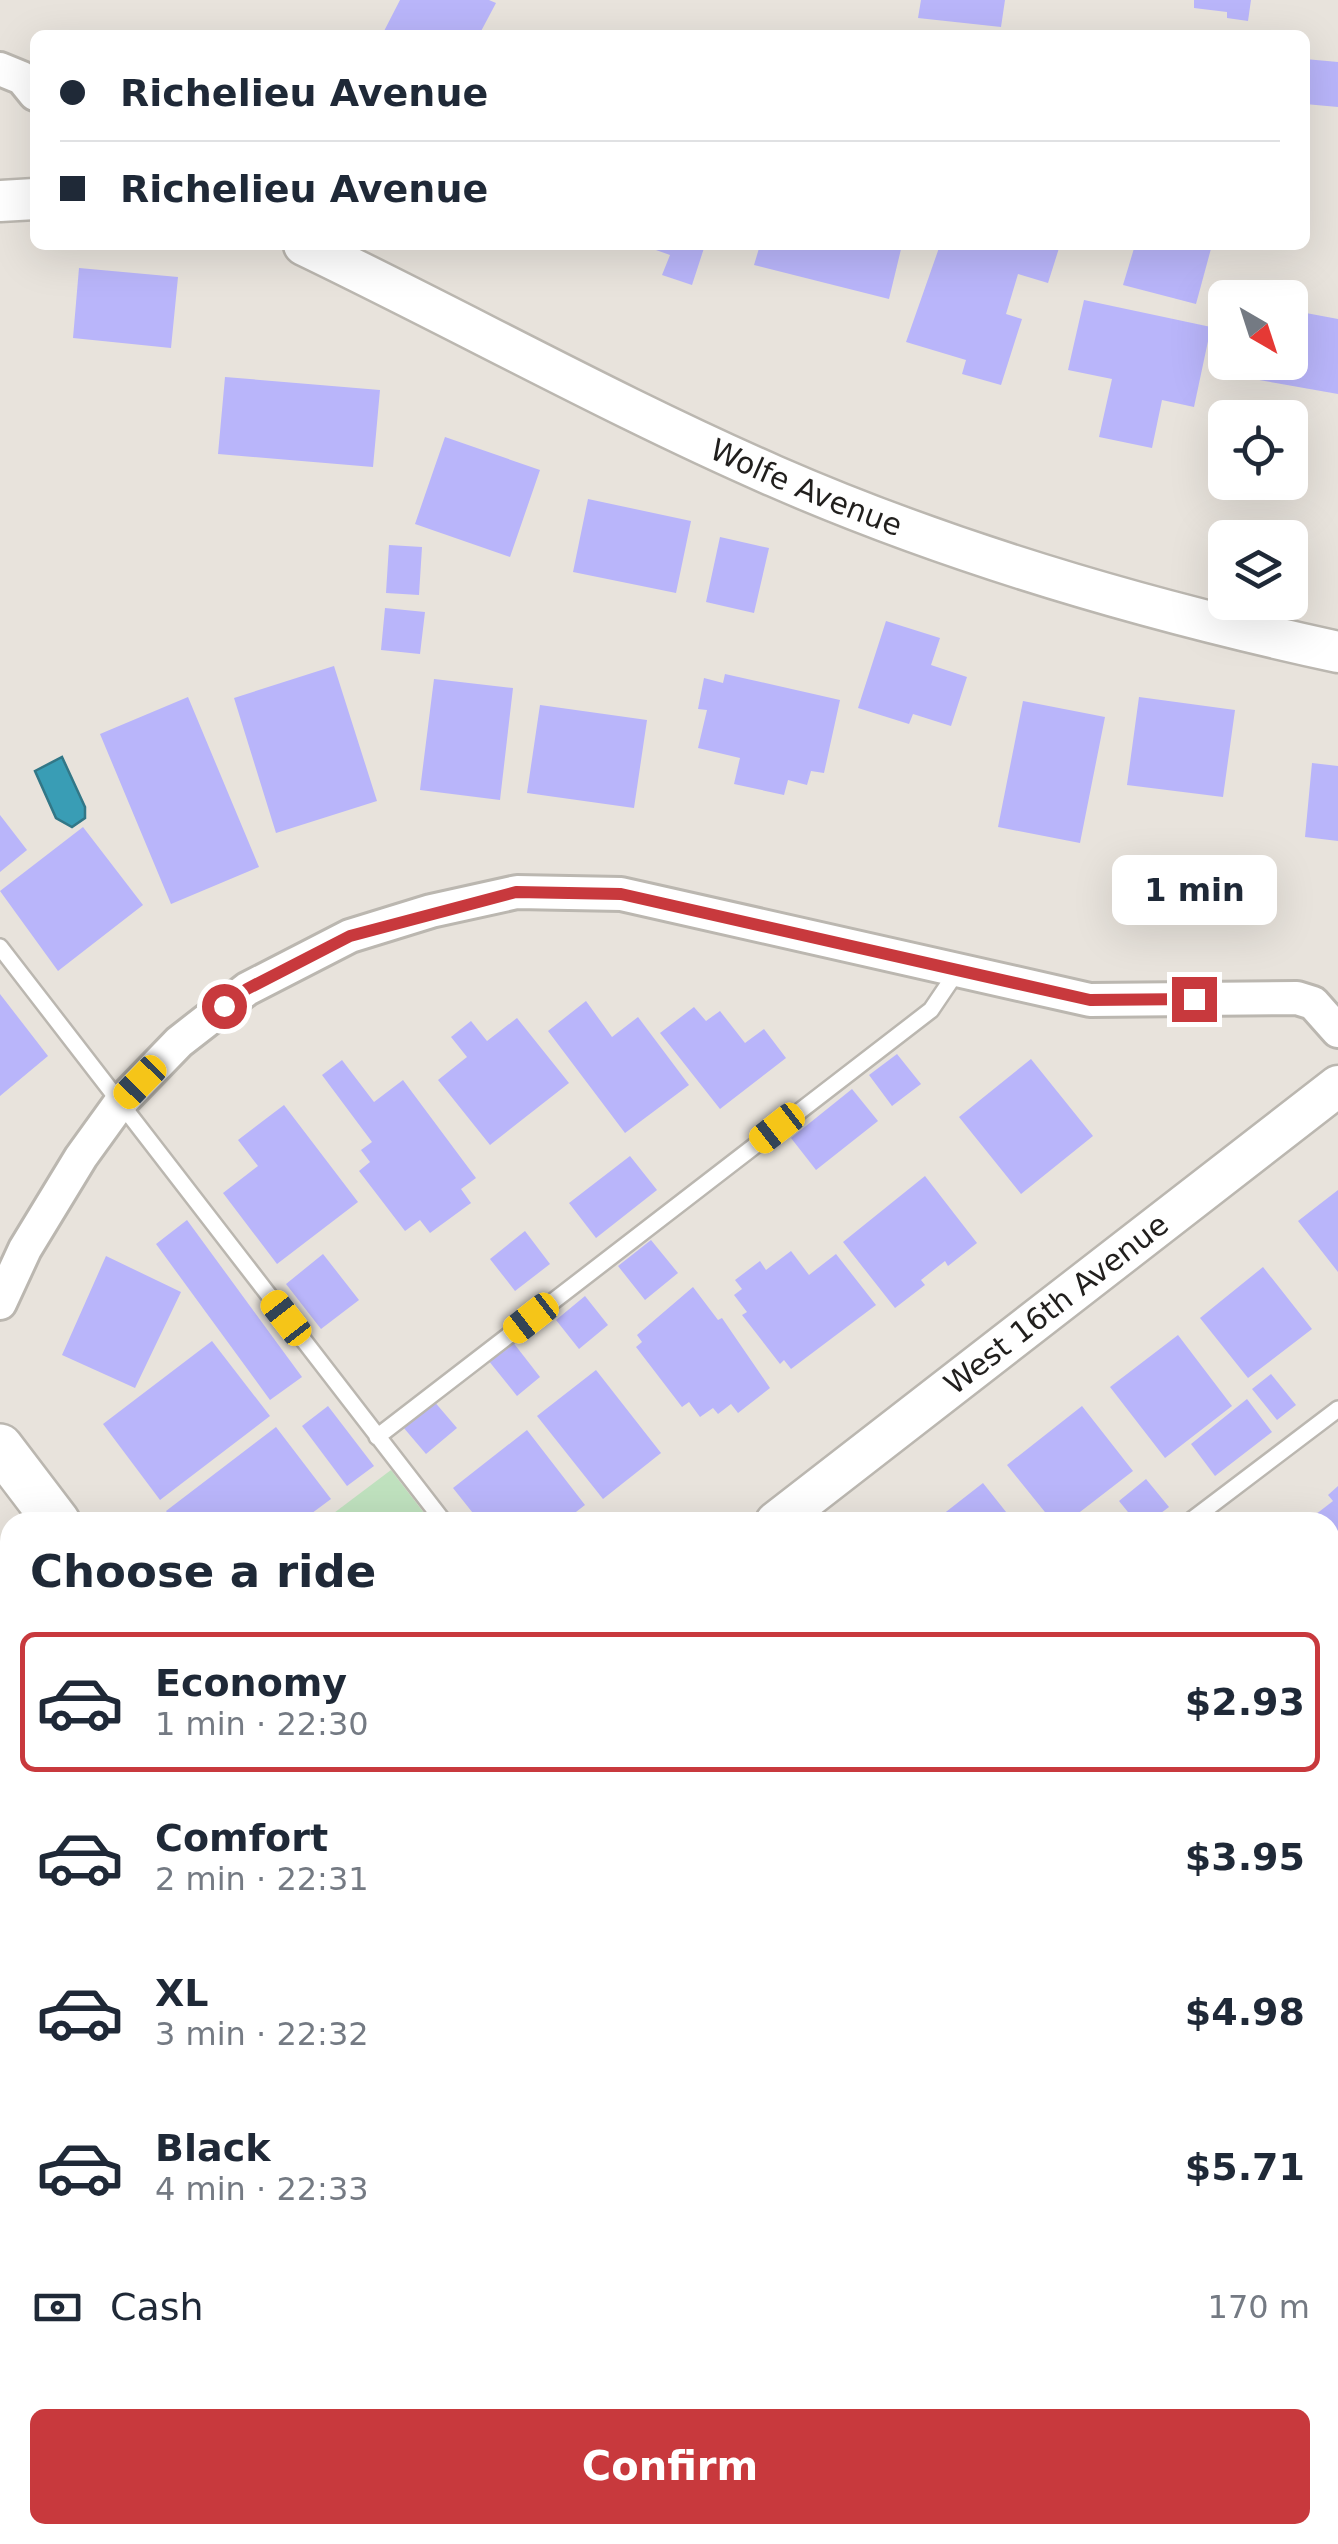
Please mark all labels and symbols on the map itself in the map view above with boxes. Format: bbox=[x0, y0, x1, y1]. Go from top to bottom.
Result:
north arrow bbox=[1208, 280, 1308, 380]
street label: Wolfe Avenue bbox=[705, 432, 907, 543]
callout: 1 min bbox=[1112, 854, 1276, 924]
route end bbox=[1172, 977, 1217, 1022]
route start bbox=[202, 984, 247, 1029]
car bbox=[108, 1050, 172, 1114]
car bbox=[744, 1098, 810, 1158]
street label: West 16th Avenue bbox=[937, 1206, 1175, 1402]
car bbox=[256, 1285, 316, 1351]
car bbox=[498, 1288, 564, 1348]

